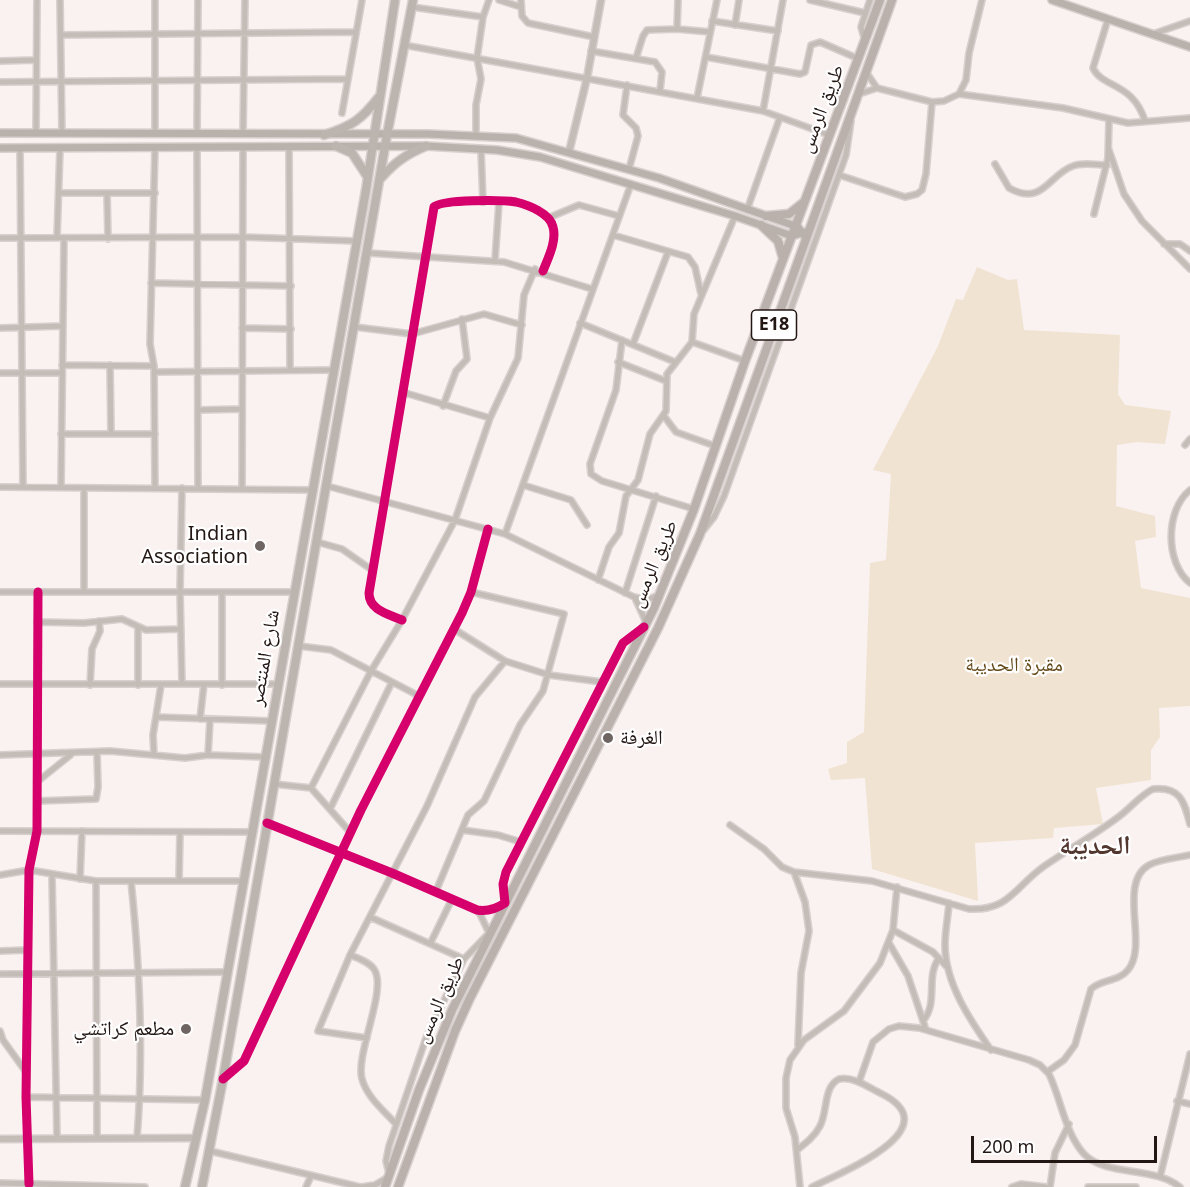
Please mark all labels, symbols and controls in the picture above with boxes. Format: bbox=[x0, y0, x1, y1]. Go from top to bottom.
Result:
street label: طريق الرمس bbox=[794, 61, 850, 157]
road number: E18 bbox=[752, 310, 796, 340]
street label: طريق الرمس bbox=[625, 517, 683, 611]
place label: Indian Association bbox=[141, 522, 248, 569]
marker: Indian Association bbox=[253, 539, 267, 553]
street label: شارع المنتصر bbox=[245, 608, 285, 708]
park label: مقبرة الحديبة bbox=[965, 653, 1063, 677]
place label: الغرفة bbox=[620, 726, 663, 750]
marker: الغرفة bbox=[601, 731, 615, 745]
district label: الحديبة bbox=[1059, 831, 1131, 863]
street label: طريق الرمس bbox=[410, 953, 470, 1047]
place label: مطعم كراتشي bbox=[73, 1017, 174, 1041]
marker: مطعم كراتشي bbox=[179, 1022, 193, 1036]
scale bar bbox=[974, 1124, 1160, 1162]
text: 200 m bbox=[982, 1134, 1034, 1158]

